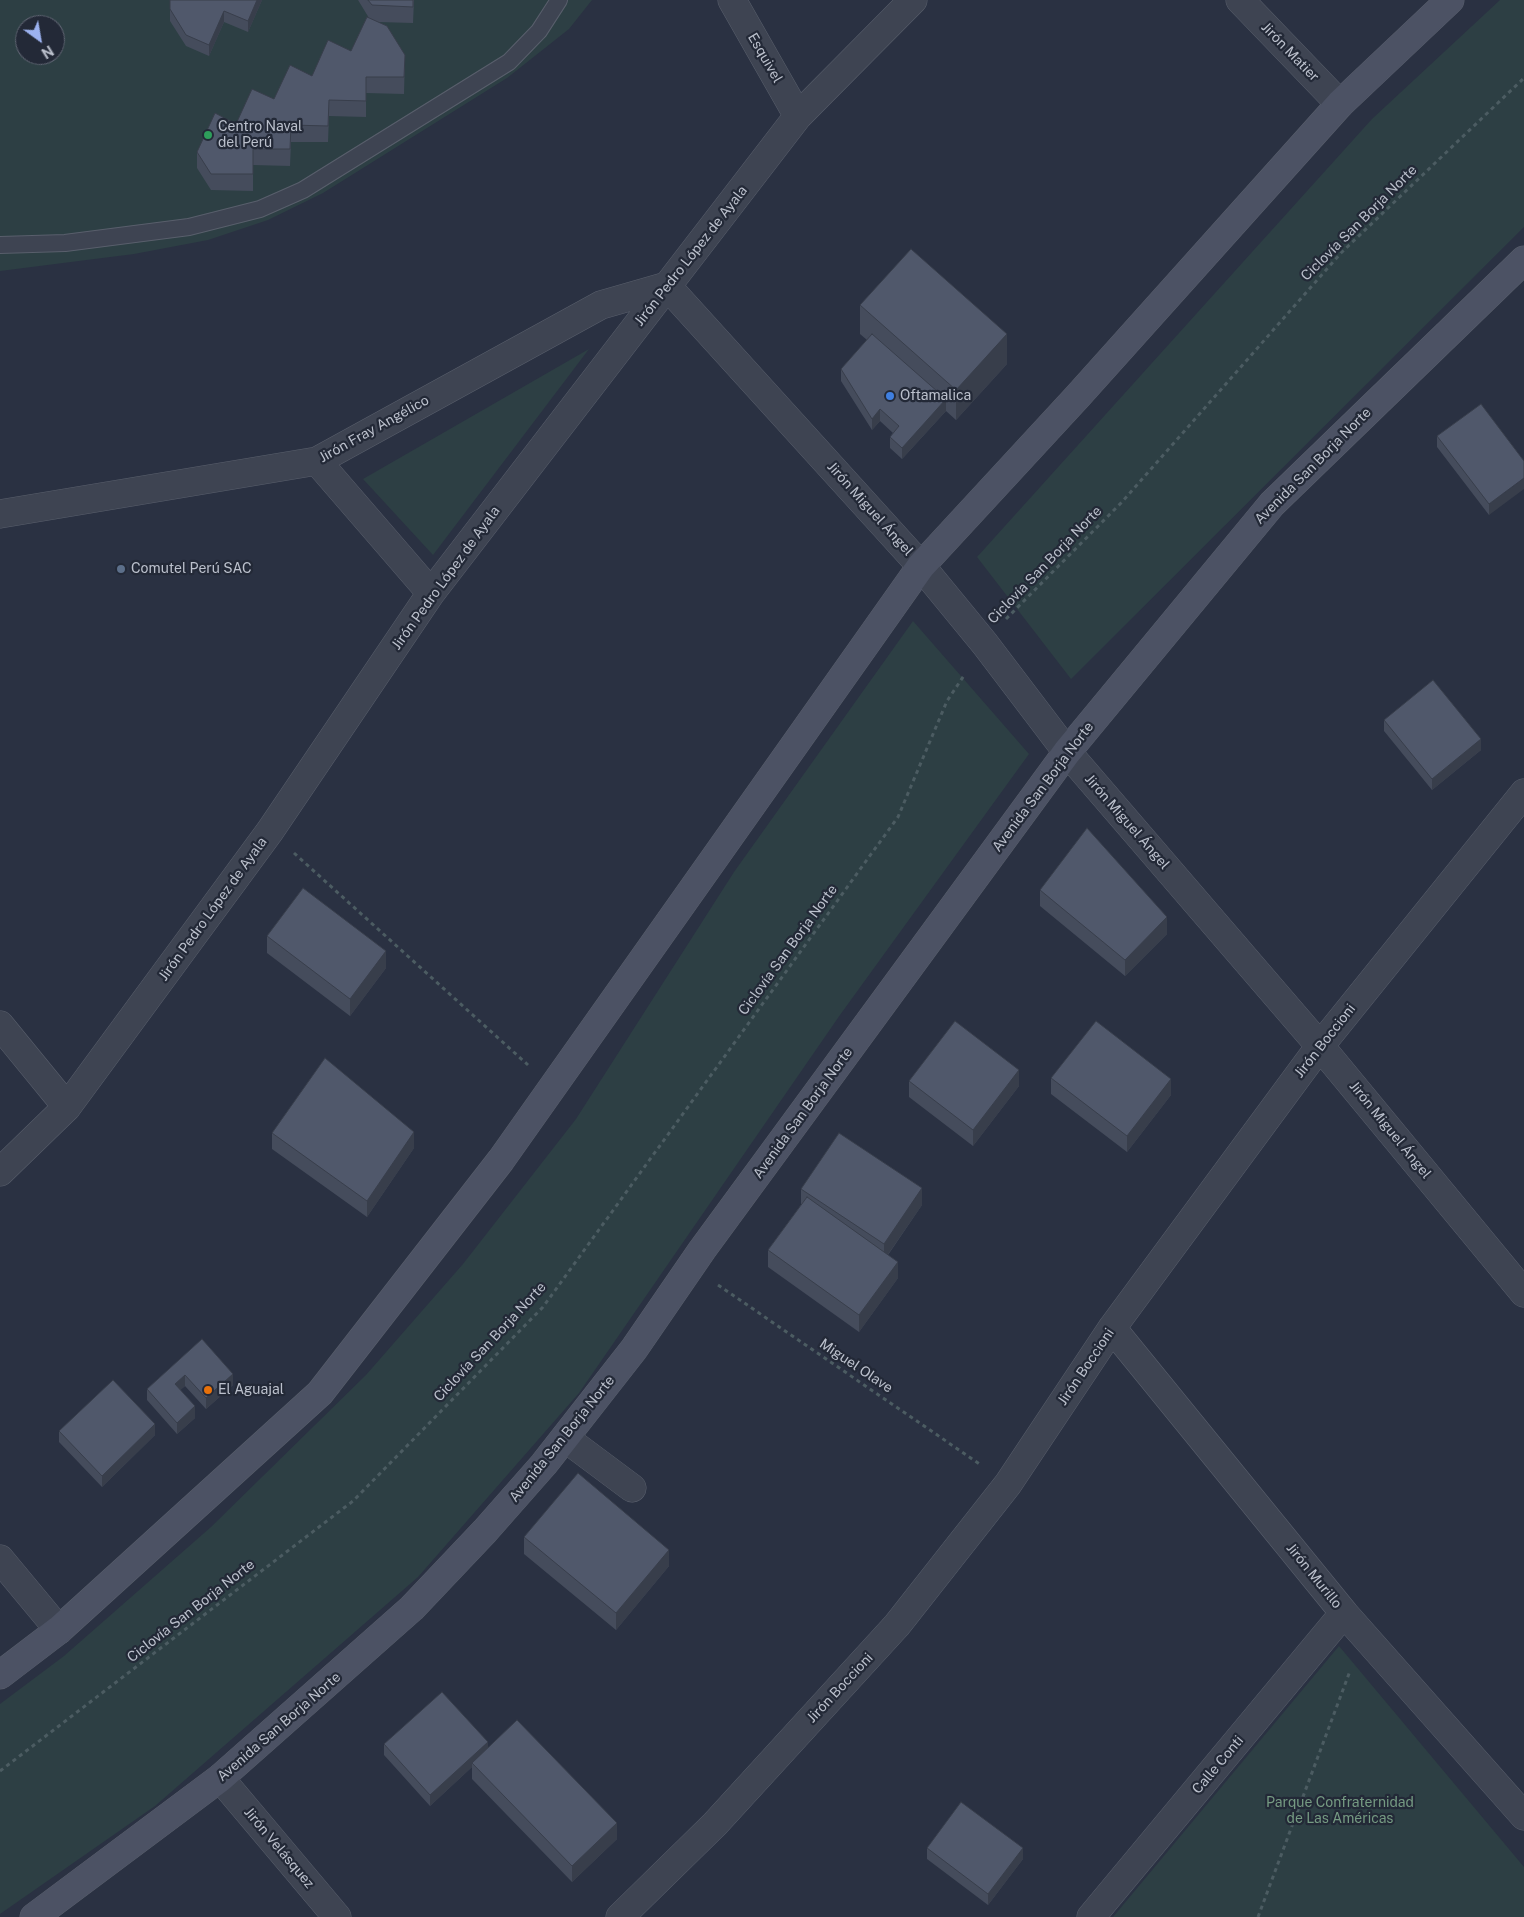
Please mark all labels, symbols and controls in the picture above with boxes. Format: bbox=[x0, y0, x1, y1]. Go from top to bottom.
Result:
north arrow bbox=[15, 15, 65, 65]
street label: Jirón Matier bbox=[1258, 19, 1322, 85]
street label: Esquivel bbox=[744, 30, 786, 86]
text: N bbox=[39, 42, 56, 62]
place label: Centro Naval del Perú bbox=[218, 119, 302, 152]
marker: Centro Naval del Perú bbox=[202, 129, 214, 141]
street label: Ciclovía San Borja Norte bbox=[1298, 162, 1420, 284]
street label: Jirón Pedro López de Ayala bbox=[631, 183, 751, 329]
place label: Oftamalica bbox=[900, 388, 971, 404]
marker: Oftamalica bbox=[884, 390, 896, 402]
street label: Jirón Fray Angélico bbox=[316, 392, 432, 466]
street label: Avenida San Borja Norte bbox=[1251, 404, 1375, 528]
street label: Jirón Miguel Ángel bbox=[823, 459, 917, 559]
street label: Jirón Pedro López de Ayala bbox=[388, 503, 504, 653]
street label: Ciclovía San Borja Norte bbox=[984, 503, 1106, 627]
place label: Comutel Perú SAC bbox=[131, 561, 252, 577]
marker: Comutel Perú SAC bbox=[115, 563, 127, 575]
street label: Avenida San Borja Norte bbox=[989, 719, 1097, 855]
street label: Jirón Miguel Ángel bbox=[1081, 771, 1173, 873]
street label: Jirón Pedro López de Ayala bbox=[155, 834, 271, 984]
street label: Ciclovía San Borja Norte bbox=[735, 882, 841, 1018]
street label: Jirón Boccioni bbox=[1291, 1001, 1359, 1081]
street label: Avenida San Borja Norte bbox=[750, 1044, 856, 1182]
street label: Jirón Miguel Ángel bbox=[1346, 1078, 1434, 1182]
street label: Ciclovía San Borja Norte bbox=[430, 1279, 550, 1405]
street label: Jirón Boccioni bbox=[1054, 1325, 1118, 1409]
street label: Miguel Olave bbox=[816, 1335, 896, 1397]
street label: Avenida San Borja Norte bbox=[506, 1372, 618, 1506]
place label: El Aguajal bbox=[218, 1382, 284, 1398]
marker: El Aguajal bbox=[202, 1384, 214, 1396]
street label: Jirón Murillo bbox=[1283, 1540, 1345, 1612]
street label: Ciclovía San Borja Norte bbox=[124, 1556, 258, 1666]
street label: Jirón Boccioni bbox=[803, 1650, 877, 1726]
street label: Avenida San Borja Norte bbox=[214, 1669, 344, 1785]
street label: Calle Conti bbox=[1189, 1732, 1247, 1798]
park label: Parque Confraternidad de Las Américas bbox=[1266, 1795, 1414, 1828]
street label: Jirón Velásquez bbox=[240, 1804, 318, 1892]

